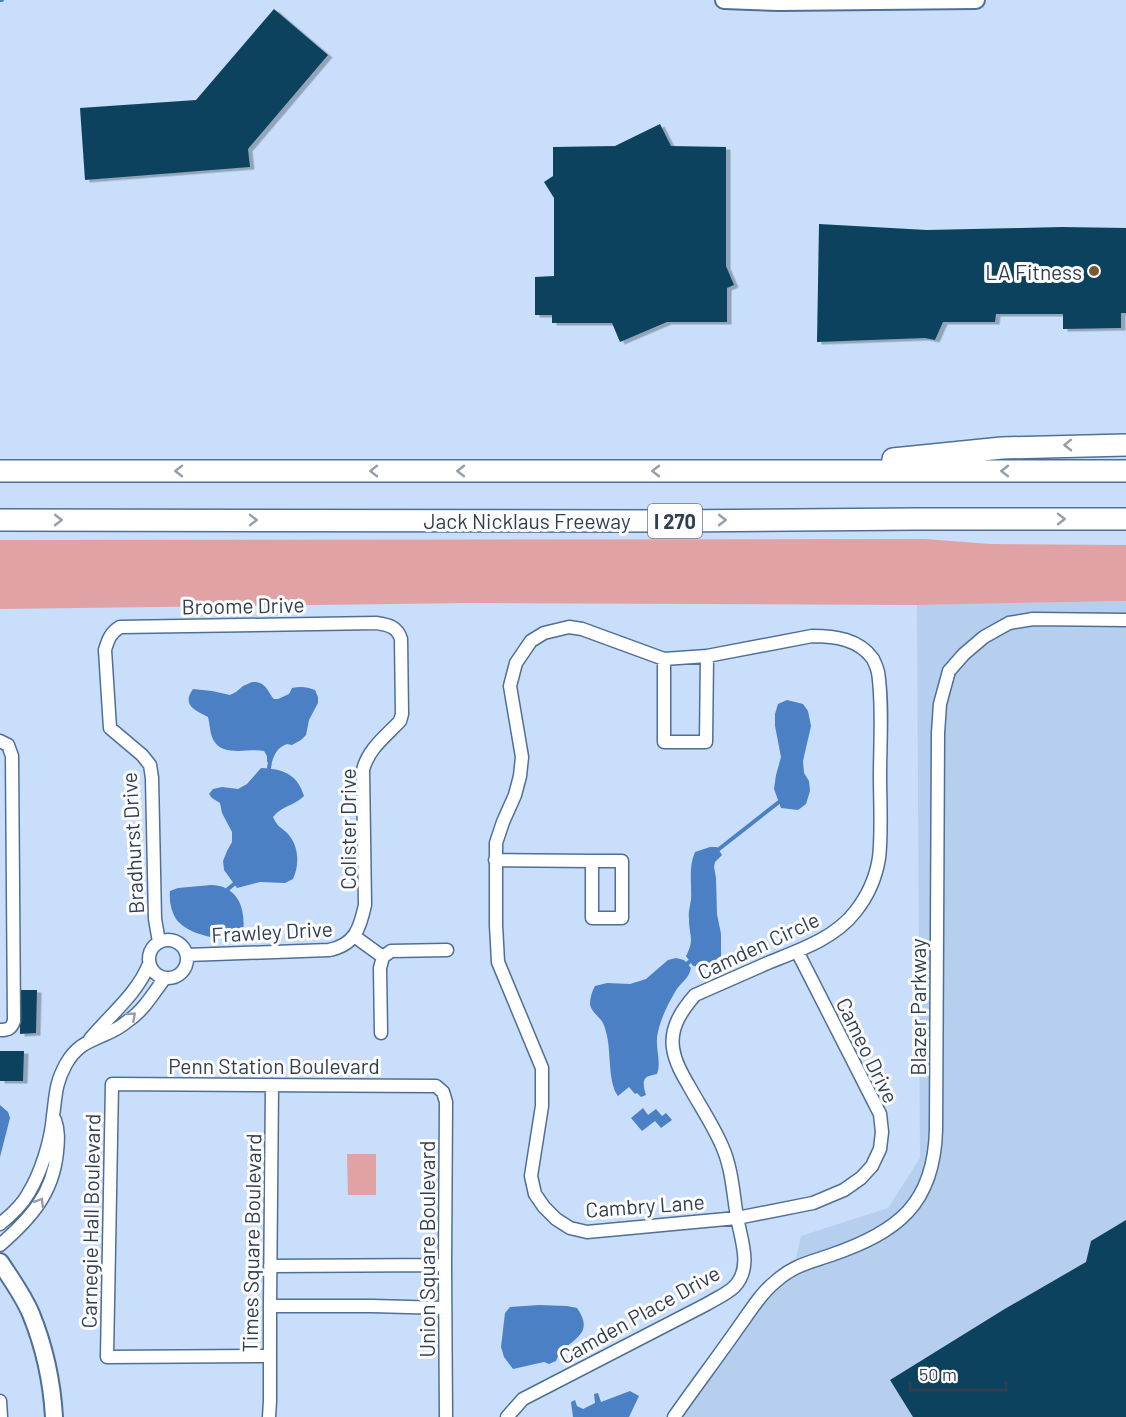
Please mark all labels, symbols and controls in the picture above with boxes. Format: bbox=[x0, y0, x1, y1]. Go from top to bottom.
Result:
place label: LA Fitness bbox=[985, 259, 1082, 284]
marker: LA Fitness bbox=[1087, 264, 1101, 278]
one-way arrow bbox=[1063, 439, 1072, 451]
one-way arrow bbox=[175, 465, 184, 477]
one-way arrow bbox=[370, 465, 379, 477]
one-way arrow bbox=[457, 465, 466, 477]
one-way arrow bbox=[652, 465, 661, 477]
one-way arrow bbox=[1000, 465, 1009, 477]
road number: I 270 bbox=[648, 504, 702, 538]
street label: Jack Nicklaus Freeway bbox=[423, 508, 631, 533]
one-way arrow bbox=[1056, 513, 1065, 525]
one-way arrow bbox=[54, 514, 63, 526]
one-way arrow bbox=[249, 514, 258, 526]
one-way arrow bbox=[718, 514, 727, 526]
street label: Broome Drive bbox=[181, 591, 305, 619]
street label: Colister Drive bbox=[335, 768, 360, 890]
street label: Bradhurst Drive bbox=[116, 772, 148, 914]
street label: Camden Circle bbox=[693, 906, 823, 984]
street label: Frawley Drive bbox=[211, 915, 333, 947]
street label: Blazer Parkway bbox=[905, 938, 930, 1076]
street label: Cameo Drive bbox=[832, 993, 904, 1107]
one-way arrow bbox=[126, 1012, 136, 1023]
street label: Penn Station Boulevard bbox=[168, 1053, 380, 1078]
street label: Carnegie Hall Boulevard bbox=[76, 1113, 104, 1329]
street label: Times Square Boulevard bbox=[237, 1133, 265, 1353]
street label: Union Square Boulevard bbox=[414, 1140, 439, 1358]
street label: Cambry Lane bbox=[585, 1188, 705, 1222]
one-way arrow bbox=[32, 1198, 43, 1209]
street label: Camden Place Drive bbox=[554, 1259, 724, 1369]
scale bar bbox=[910, 1354, 1006, 1392]
text: 50 m bbox=[919, 1363, 957, 1385]

